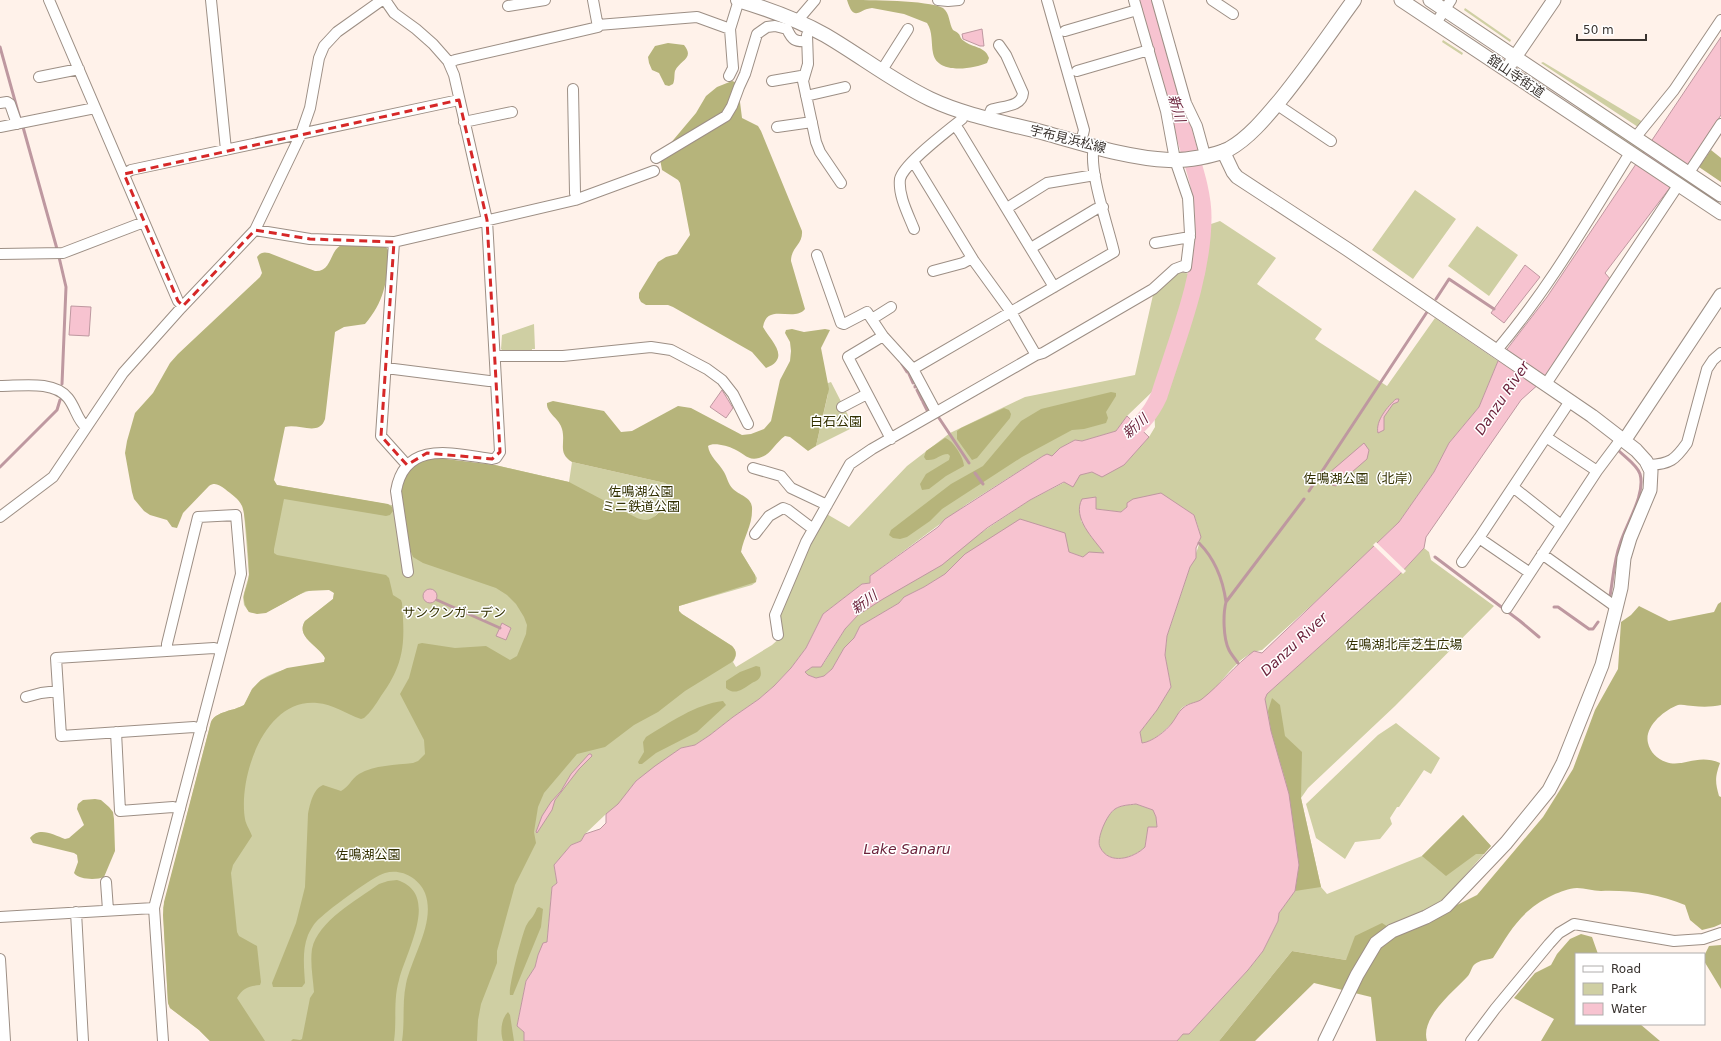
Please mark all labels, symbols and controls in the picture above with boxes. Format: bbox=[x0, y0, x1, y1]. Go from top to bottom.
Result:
scale bar bbox=[1577, 16, 1646, 42]
text: 50 m bbox=[1583, 23, 1614, 37]
street label: 舘山寺街道 bbox=[1485, 52, 1547, 100]
water label: 新川 bbox=[1165, 92, 1189, 126]
street label: 宇布見浜松線 bbox=[1028, 122, 1108, 156]
water label: Danzu River bbox=[1472, 357, 1533, 438]
water label: 新川 bbox=[1119, 409, 1152, 441]
park label: 白石公園 bbox=[810, 414, 862, 429]
park label: 佐鳴湖公園（北岸） bbox=[1303, 471, 1421, 486]
park label: 佐鳴湖公園 ミニ鉄道公園 bbox=[602, 484, 680, 514]
water label: 新川 bbox=[848, 586, 882, 617]
park label: サンクンガーデン bbox=[402, 605, 506, 620]
water label: Danzu River bbox=[1257, 608, 1332, 679]
park label: 佐鳴湖北岸芝生広場 bbox=[1345, 637, 1463, 652]
water label: Lake Sanaru bbox=[863, 841, 951, 857]
park label: 佐鳴湖公園 bbox=[335, 847, 401, 862]
legend bbox=[1575, 953, 1705, 1025]
text: Road bbox=[1611, 962, 1641, 976]
text: Park bbox=[1611, 982, 1637, 996]
text: Water bbox=[1611, 1002, 1647, 1016]

